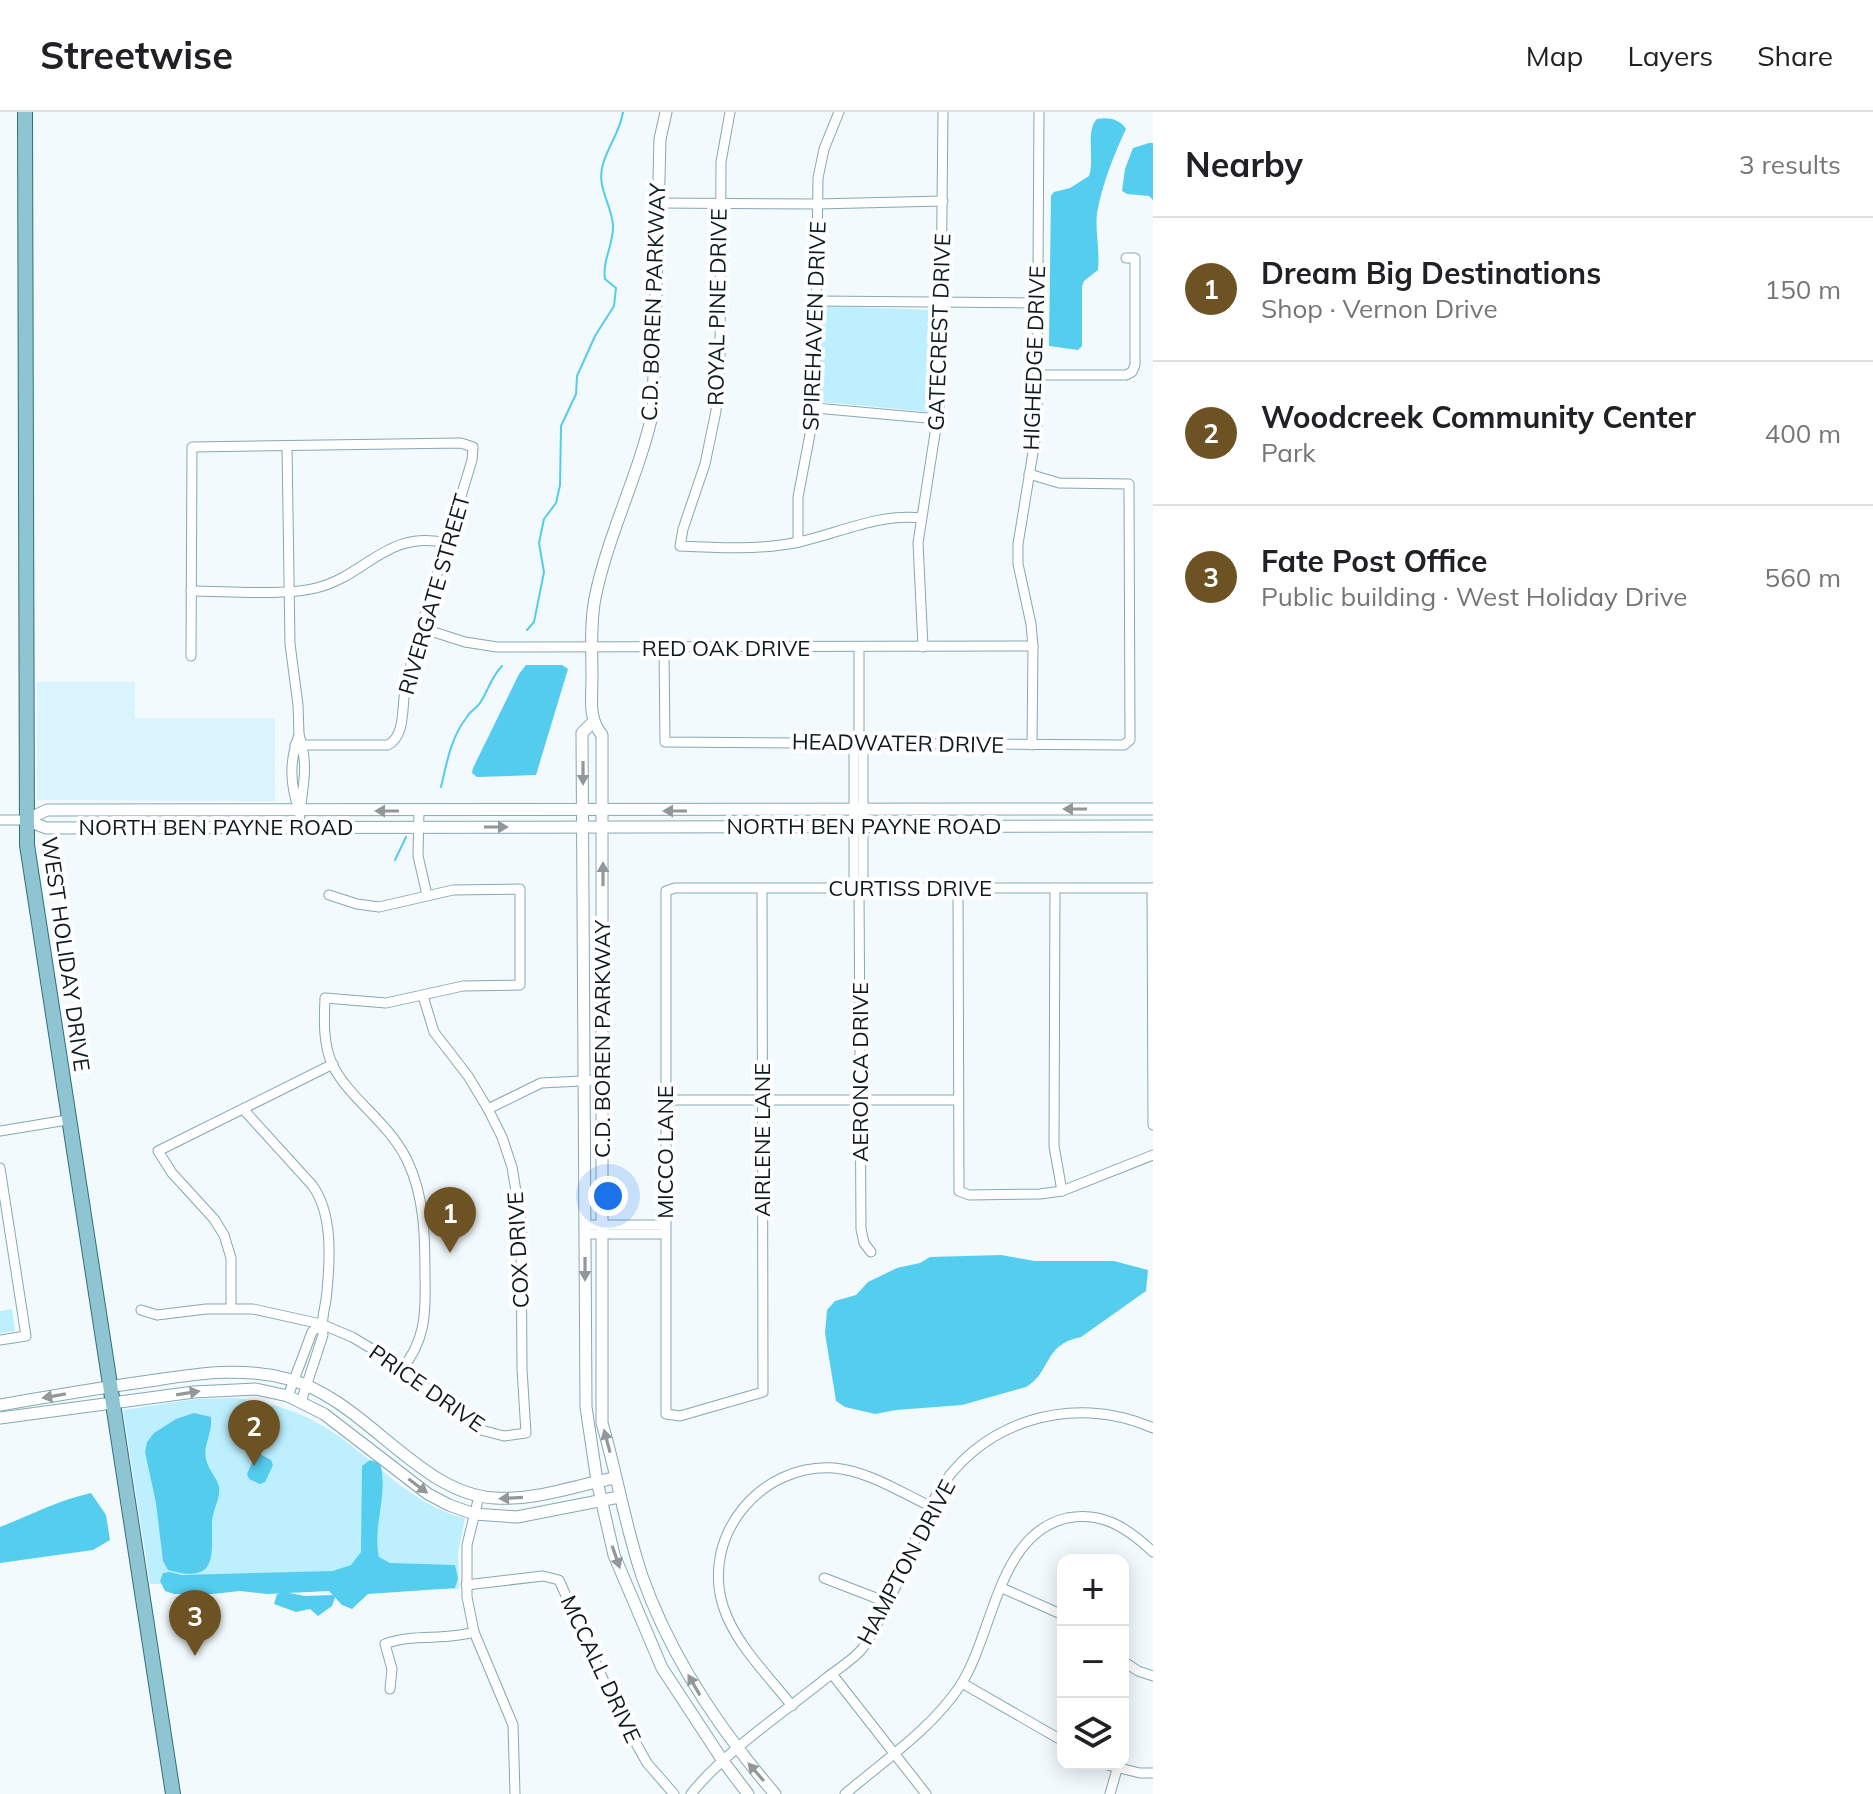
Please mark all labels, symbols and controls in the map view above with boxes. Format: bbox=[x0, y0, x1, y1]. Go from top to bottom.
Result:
text: Streetwise bbox=[40, 31, 233, 79]
text: Map bbox=[1526, 38, 1583, 73]
text: Layers bbox=[1627, 38, 1713, 73]
text: Share bbox=[1757, 38, 1833, 73]
text: Nearby bbox=[1185, 143, 1303, 186]
text: 3 results bbox=[1739, 148, 1841, 181]
street label: C.D. BOREN PARKWAY bbox=[635, 182, 671, 421]
street label: ROYAL PINE DRIVE bbox=[701, 208, 733, 406]
street label: SPIREHAVEN DRIVE bbox=[796, 221, 832, 431]
street label: GATECREST DRIVE bbox=[922, 233, 956, 431]
text: Dream Big Destinations bbox=[1261, 254, 1601, 292]
street label: HIGHEDGE DRIVE bbox=[1017, 265, 1051, 451]
text: 1 bbox=[1203, 273, 1219, 306]
text: 150 m bbox=[1765, 273, 1841, 306]
text: Shop · Vernon Drive bbox=[1261, 292, 1498, 325]
text: Woodcreek Community Center bbox=[1261, 398, 1696, 436]
text: 2 bbox=[1203, 417, 1219, 450]
text: 400 m bbox=[1765, 417, 1841, 450]
text: Park bbox=[1261, 436, 1316, 469]
street label: RIVERGATE STREET bbox=[392, 490, 476, 698]
text: Fate Post Office bbox=[1261, 542, 1488, 580]
text: 3 bbox=[1203, 561, 1219, 594]
text: 560 m bbox=[1765, 561, 1841, 594]
text: Public building · West Holiday Drive bbox=[1261, 580, 1687, 613]
street label: RED OAK DRIVE bbox=[642, 634, 810, 662]
street label: HEADWATER DRIVE bbox=[792, 727, 1004, 759]
one-way arrow bbox=[577, 761, 589, 786]
one-way arrow bbox=[1062, 803, 1087, 815]
one-way arrow bbox=[662, 804, 687, 817]
one-way arrow bbox=[374, 805, 399, 817]
street label: NORTH BEN PAYNE ROAD bbox=[727, 812, 1001, 840]
street label: NORTH BEN PAYNE ROAD bbox=[79, 813, 353, 841]
one-way arrow bbox=[484, 821, 509, 833]
street label: WEST HOLIDAY DRIVE bbox=[36, 835, 96, 1073]
one-way arrow bbox=[597, 861, 609, 886]
street label: CURTISS DRIVE bbox=[828, 874, 992, 902]
street label: C.D. BOREN PARKWAY bbox=[588, 919, 616, 1158]
street label: AERONCA DRIVE bbox=[846, 982, 874, 1162]
street label: AIRLENE LANE bbox=[748, 1063, 776, 1217]
street label: MICCO LANE bbox=[651, 1085, 679, 1219]
your location bbox=[588, 1176, 628, 1216]
pin: 1 bbox=[424, 1187, 476, 1253]
street label: COX DRIVE bbox=[501, 1191, 535, 1309]
one-way arrow bbox=[579, 1257, 591, 1282]
street label: PRICE DRIVE bbox=[364, 1338, 490, 1438]
one-way arrow bbox=[176, 1386, 201, 1399]
one-way arrow bbox=[41, 1390, 66, 1402]
pin: 2 bbox=[228, 1400, 280, 1466]
one-way arrow bbox=[600, 1429, 612, 1454]
street label: HAMPTON DRIVE bbox=[851, 1475, 961, 1649]
one-way arrow bbox=[407, 1478, 429, 1494]
one-way arrow bbox=[498, 1491, 523, 1504]
one-way arrow bbox=[610, 1545, 623, 1569]
map controls bbox=[1057, 1554, 1129, 1770]
button: + bbox=[1057, 1554, 1129, 1626]
pin: 3 bbox=[169, 1590, 221, 1656]
street label: MCCALL DRIVE bbox=[555, 1591, 647, 1747]
button: − bbox=[1057, 1626, 1129, 1698]
one-way arrow bbox=[687, 1674, 701, 1696]
button: layers bbox=[1057, 1698, 1129, 1770]
one-way arrow bbox=[748, 1762, 765, 1782]

